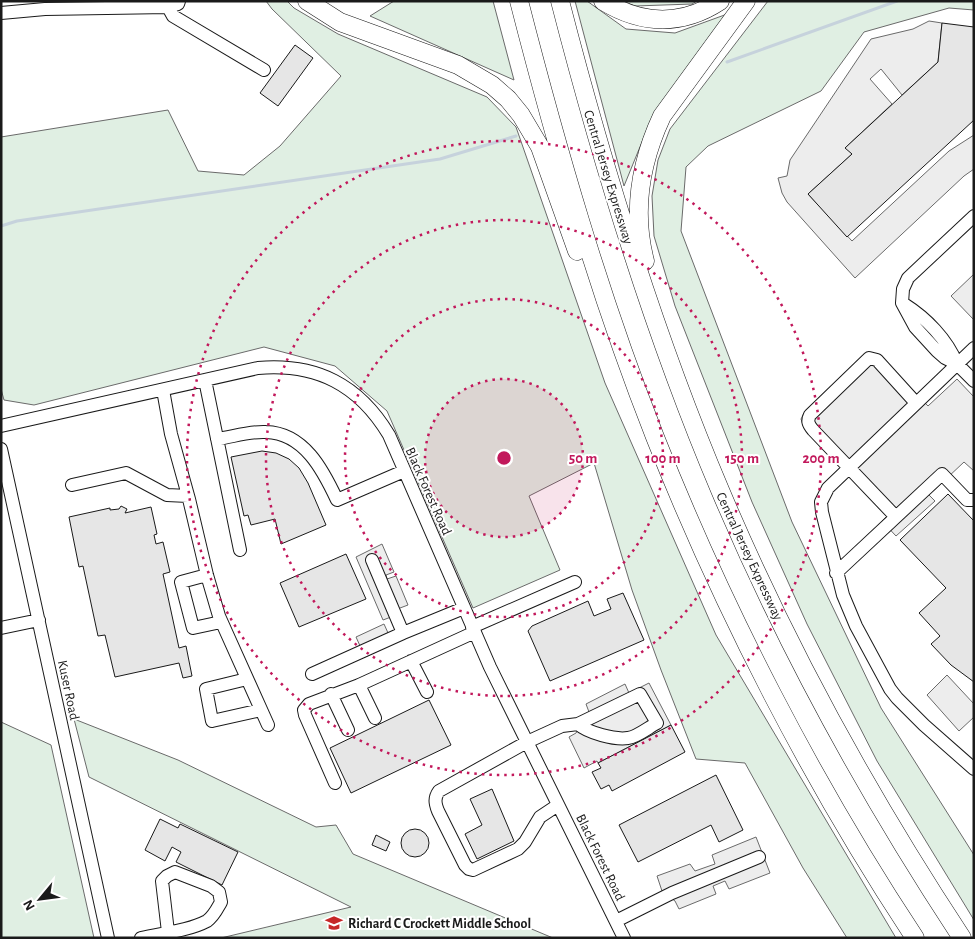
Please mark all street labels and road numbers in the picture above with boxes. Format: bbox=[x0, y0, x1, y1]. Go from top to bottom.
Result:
street label: Central Jersey Expressway bbox=[581, 109, 635, 246]
street label: Black Forest Road bbox=[402, 445, 454, 537]
street label: Central Jersey Expressway bbox=[713, 490, 785, 623]
street label: Kuser Road bbox=[55, 659, 81, 721]
street label: Black Forest Road bbox=[573, 812, 627, 903]

